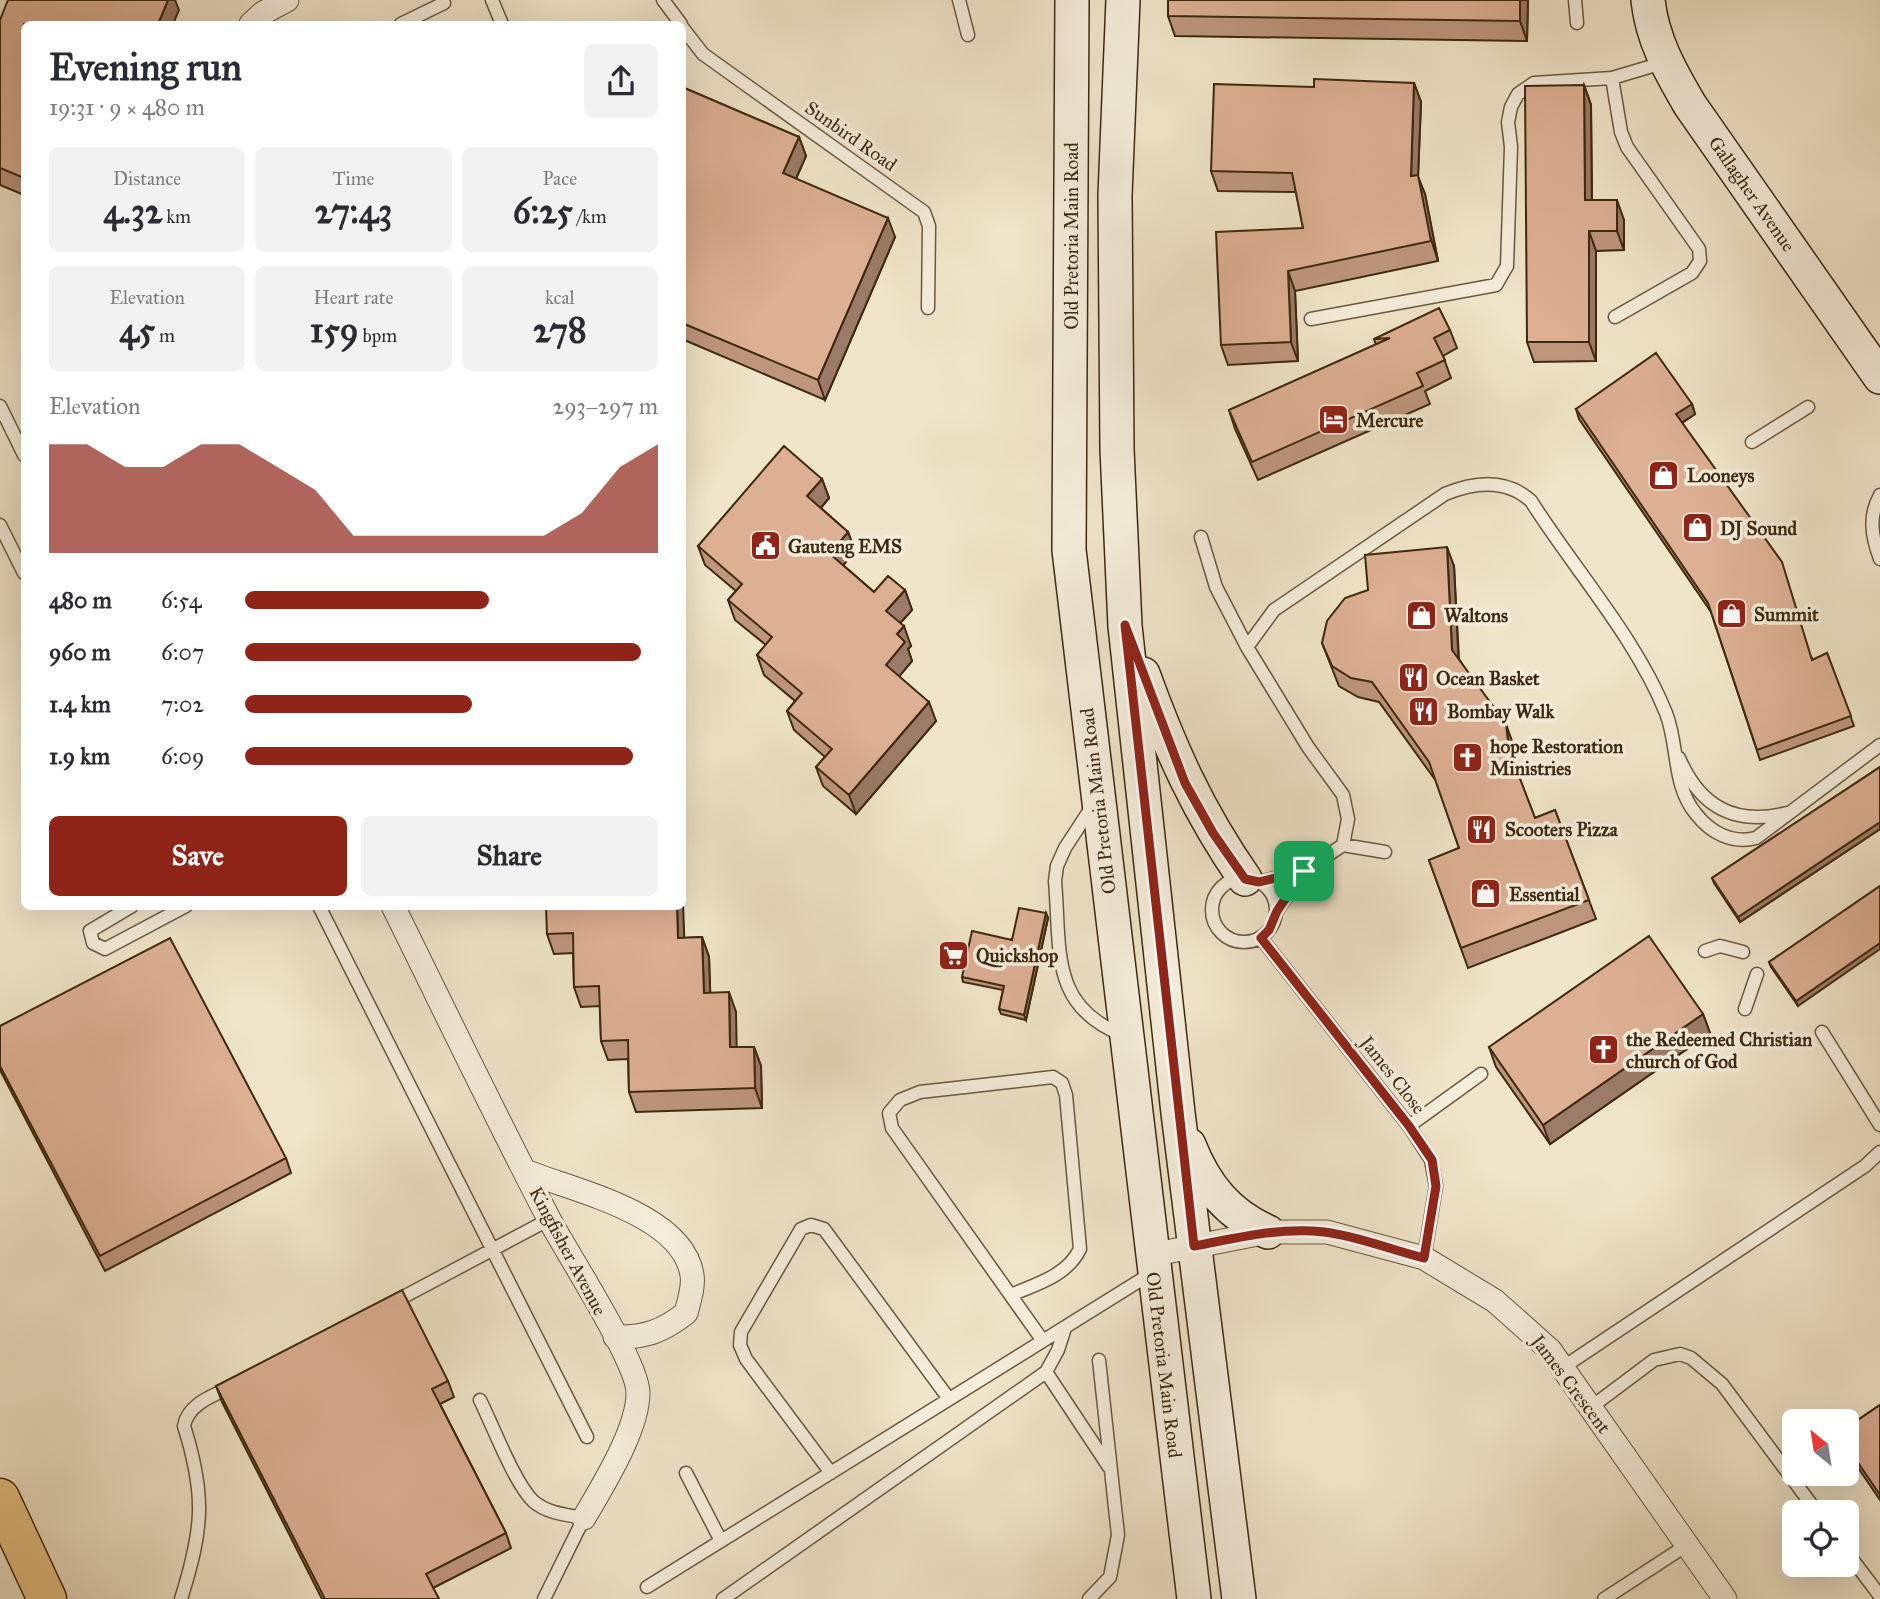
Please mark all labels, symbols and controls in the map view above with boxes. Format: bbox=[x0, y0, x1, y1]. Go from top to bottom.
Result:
text: Evening run bbox=[49, 44, 242, 90]
button: share bbox=[584, 44, 658, 118]
text: 19:31 · 9 × 480 m bbox=[49, 93, 205, 121]
street label: Sunbird Road bbox=[801, 96, 902, 176]
street label: Gallagher Avenue bbox=[1703, 132, 1800, 257]
street label: Old Pretoria Main Road bbox=[1060, 142, 1083, 330]
text: Distance bbox=[113, 167, 181, 190]
text: Time bbox=[332, 167, 375, 190]
text: Pace bbox=[543, 167, 577, 190]
text: 4.32 bbox=[103, 190, 162, 233]
text: 27:43 bbox=[315, 190, 392, 233]
text: 6:25 bbox=[513, 190, 573, 233]
text: km bbox=[162, 205, 191, 228]
text: /km bbox=[573, 205, 607, 228]
text: Elevation bbox=[109, 286, 185, 309]
text: Heart rate bbox=[314, 286, 393, 309]
text: kcal bbox=[545, 286, 575, 309]
text: 45 bbox=[119, 309, 155, 352]
text: 159 bbox=[310, 309, 358, 352]
text: 278 bbox=[533, 309, 587, 352]
text: m bbox=[155, 324, 175, 347]
text: bpm bbox=[358, 324, 397, 347]
text: Elevation bbox=[49, 392, 140, 420]
text: 293–297 m bbox=[553, 392, 658, 420]
hotel icon: Mercure bbox=[1316, 403, 1350, 437]
place label: Mercure bbox=[1356, 409, 1423, 432]
shop icon: Looneys bbox=[1647, 458, 1681, 492]
place label: Looneys bbox=[1687, 464, 1754, 488]
shop icon: DJ Sound bbox=[1680, 511, 1714, 545]
place label: DJ Sound bbox=[1720, 517, 1798, 541]
public building icon: Gauteng EMS bbox=[748, 529, 782, 563]
place label: Gauteng EMS bbox=[788, 535, 902, 559]
text: 480 m bbox=[49, 586, 112, 614]
text: 6:54 bbox=[161, 586, 202, 614]
shop icon: Summit bbox=[1714, 597, 1748, 631]
shop icon: Waltons bbox=[1404, 598, 1438, 632]
place label: Summit bbox=[1754, 603, 1819, 626]
place label: Waltons bbox=[1444, 604, 1508, 627]
text: 960 m bbox=[49, 638, 111, 666]
text: 6:07 bbox=[161, 638, 204, 666]
restaurant icon: Ocean Basket bbox=[1396, 661, 1430, 695]
place label: Ocean Basket bbox=[1436, 667, 1540, 690]
text: 1.4 km bbox=[49, 690, 111, 718]
text: 7:02 bbox=[161, 690, 204, 718]
restaurant icon: Bombay Walk bbox=[1407, 694, 1441, 728]
place label: Bombay Walk bbox=[1447, 700, 1555, 724]
street label: Old Pretoria Main Road bbox=[1075, 706, 1121, 895]
place label: hope Restoration Ministries bbox=[1489, 735, 1624, 780]
church icon: hope Restoration Ministries bbox=[1450, 740, 1484, 774]
text: 1.9 km bbox=[49, 742, 110, 770]
text: 6:09 bbox=[161, 742, 204, 770]
restaurant icon: Scooters Pizza bbox=[1465, 812, 1499, 846]
button: Save bbox=[49, 816, 347, 896]
button: Share bbox=[361, 816, 658, 896]
place label: Scooters Pizza bbox=[1505, 818, 1619, 841]
pin bbox=[1274, 841, 1334, 901]
icon: arrive bbox=[1285, 852, 1323, 890]
shop icon: Essential bbox=[1469, 877, 1503, 911]
place label: Essential bbox=[1509, 883, 1581, 906]
supermarket icon: Quickshop bbox=[936, 938, 970, 972]
place label: Quickshop bbox=[976, 944, 1059, 968]
place label: the Redeemed Christian church of God bbox=[1625, 1028, 1813, 1073]
street label: James Close bbox=[1353, 1030, 1431, 1119]
church icon: the Redeemed Christian church of God bbox=[1586, 1033, 1620, 1067]
street label: Kingfisher Avenue bbox=[524, 1183, 612, 1320]
street label: Old Pretoria Main Road bbox=[1141, 1271, 1187, 1460]
street label: James Crescent bbox=[1524, 1328, 1616, 1439]
north arrow bbox=[1782, 1409, 1858, 1486]
map controls bbox=[1782, 1409, 1859, 1577]
button: locate bbox=[1782, 1500, 1859, 1577]

